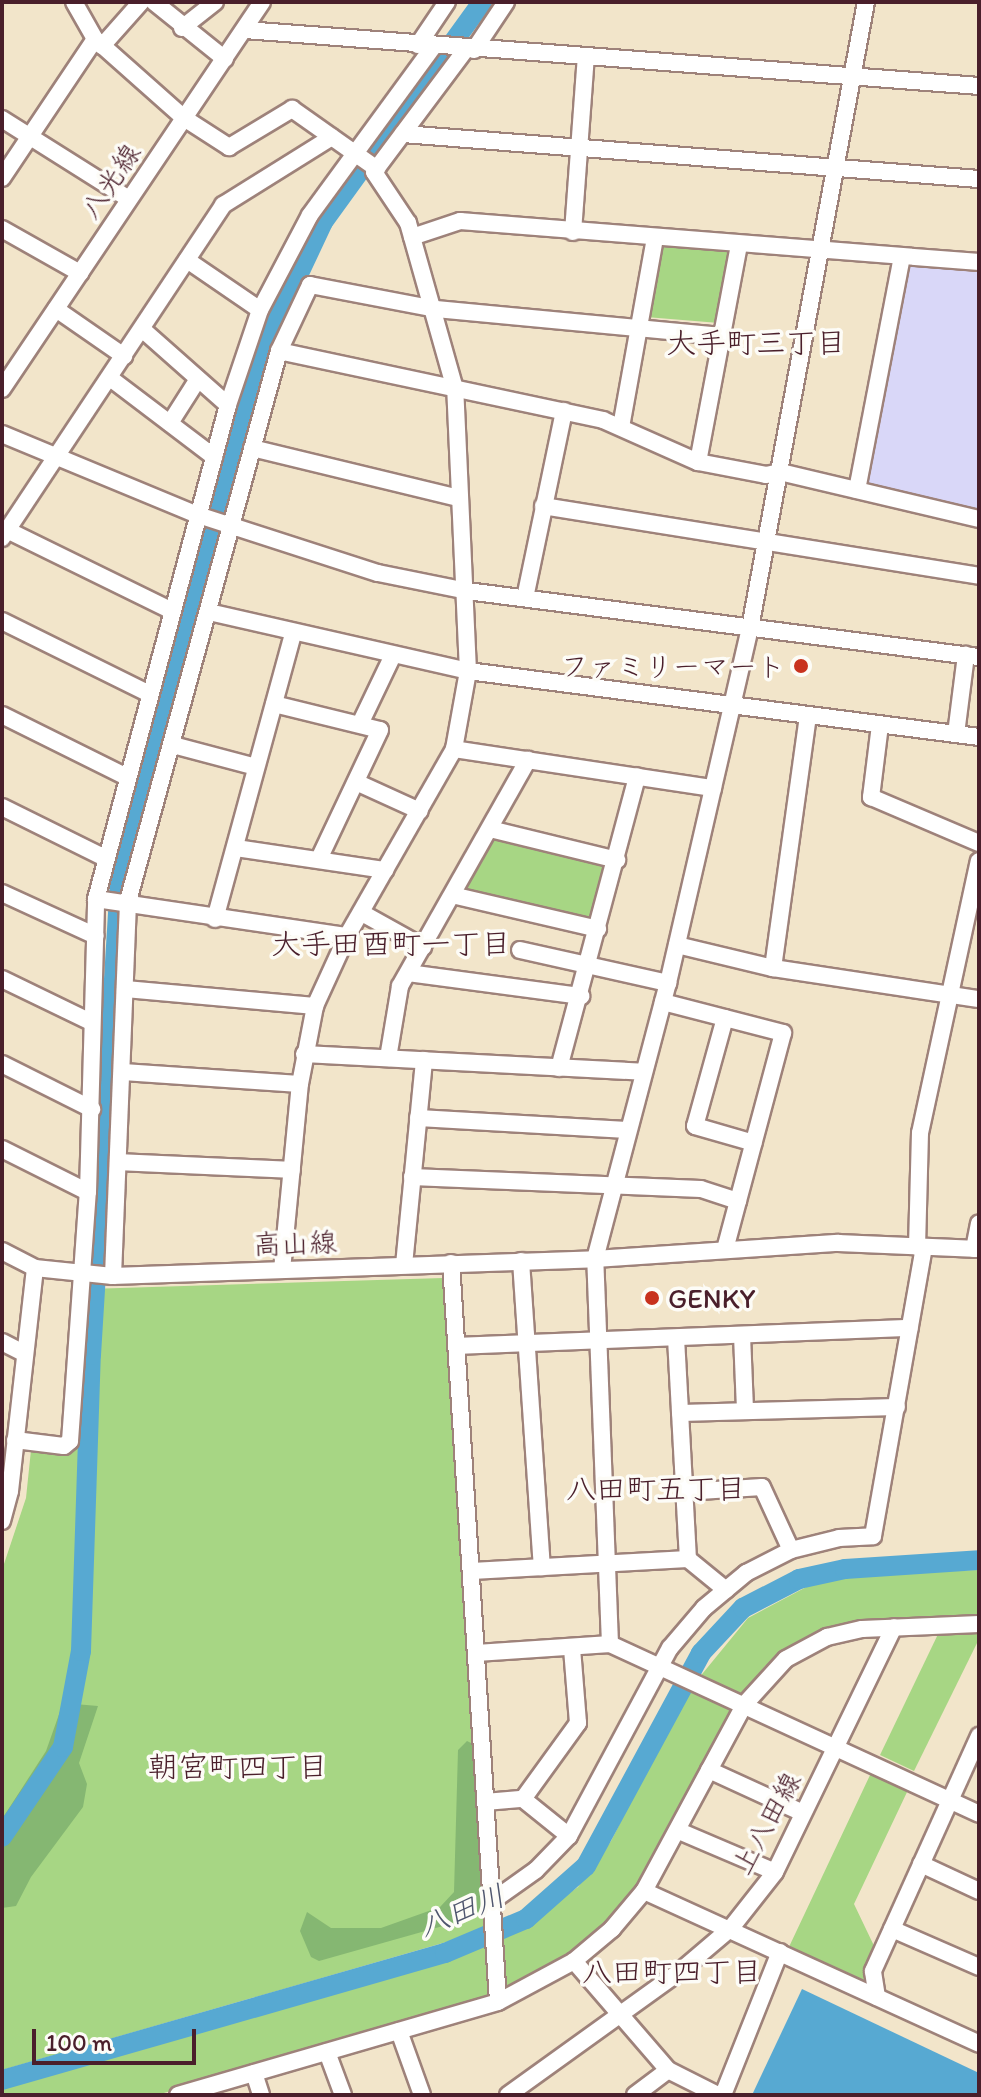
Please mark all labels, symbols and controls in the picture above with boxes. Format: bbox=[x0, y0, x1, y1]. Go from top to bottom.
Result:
street label: 八光線 bbox=[73, 137, 147, 225]
district label: 大手町三丁目 bbox=[666, 325, 846, 361]
place label: ファミリーマート bbox=[561, 649, 785, 683]
marker: ファミリーマート bbox=[792, 657, 810, 675]
district label: 大手田酉町一丁目 bbox=[271, 926, 511, 962]
street label: 高山線 bbox=[252, 1225, 338, 1261]
place label: GENKY bbox=[668, 1281, 755, 1315]
marker: GENKY bbox=[643, 1289, 661, 1307]
district label: 八田町五丁目 bbox=[566, 1471, 746, 1507]
district label: 朝宮町四丁目 bbox=[148, 1749, 328, 1785]
street label: 上八田線 bbox=[724, 1766, 808, 1880]
water label: 八田川 bbox=[414, 1877, 510, 1945]
district label: 八田町四丁目 bbox=[582, 1954, 762, 1990]
scale bar bbox=[36, 2013, 200, 2063]
text: 100 m bbox=[46, 2028, 112, 2057]

